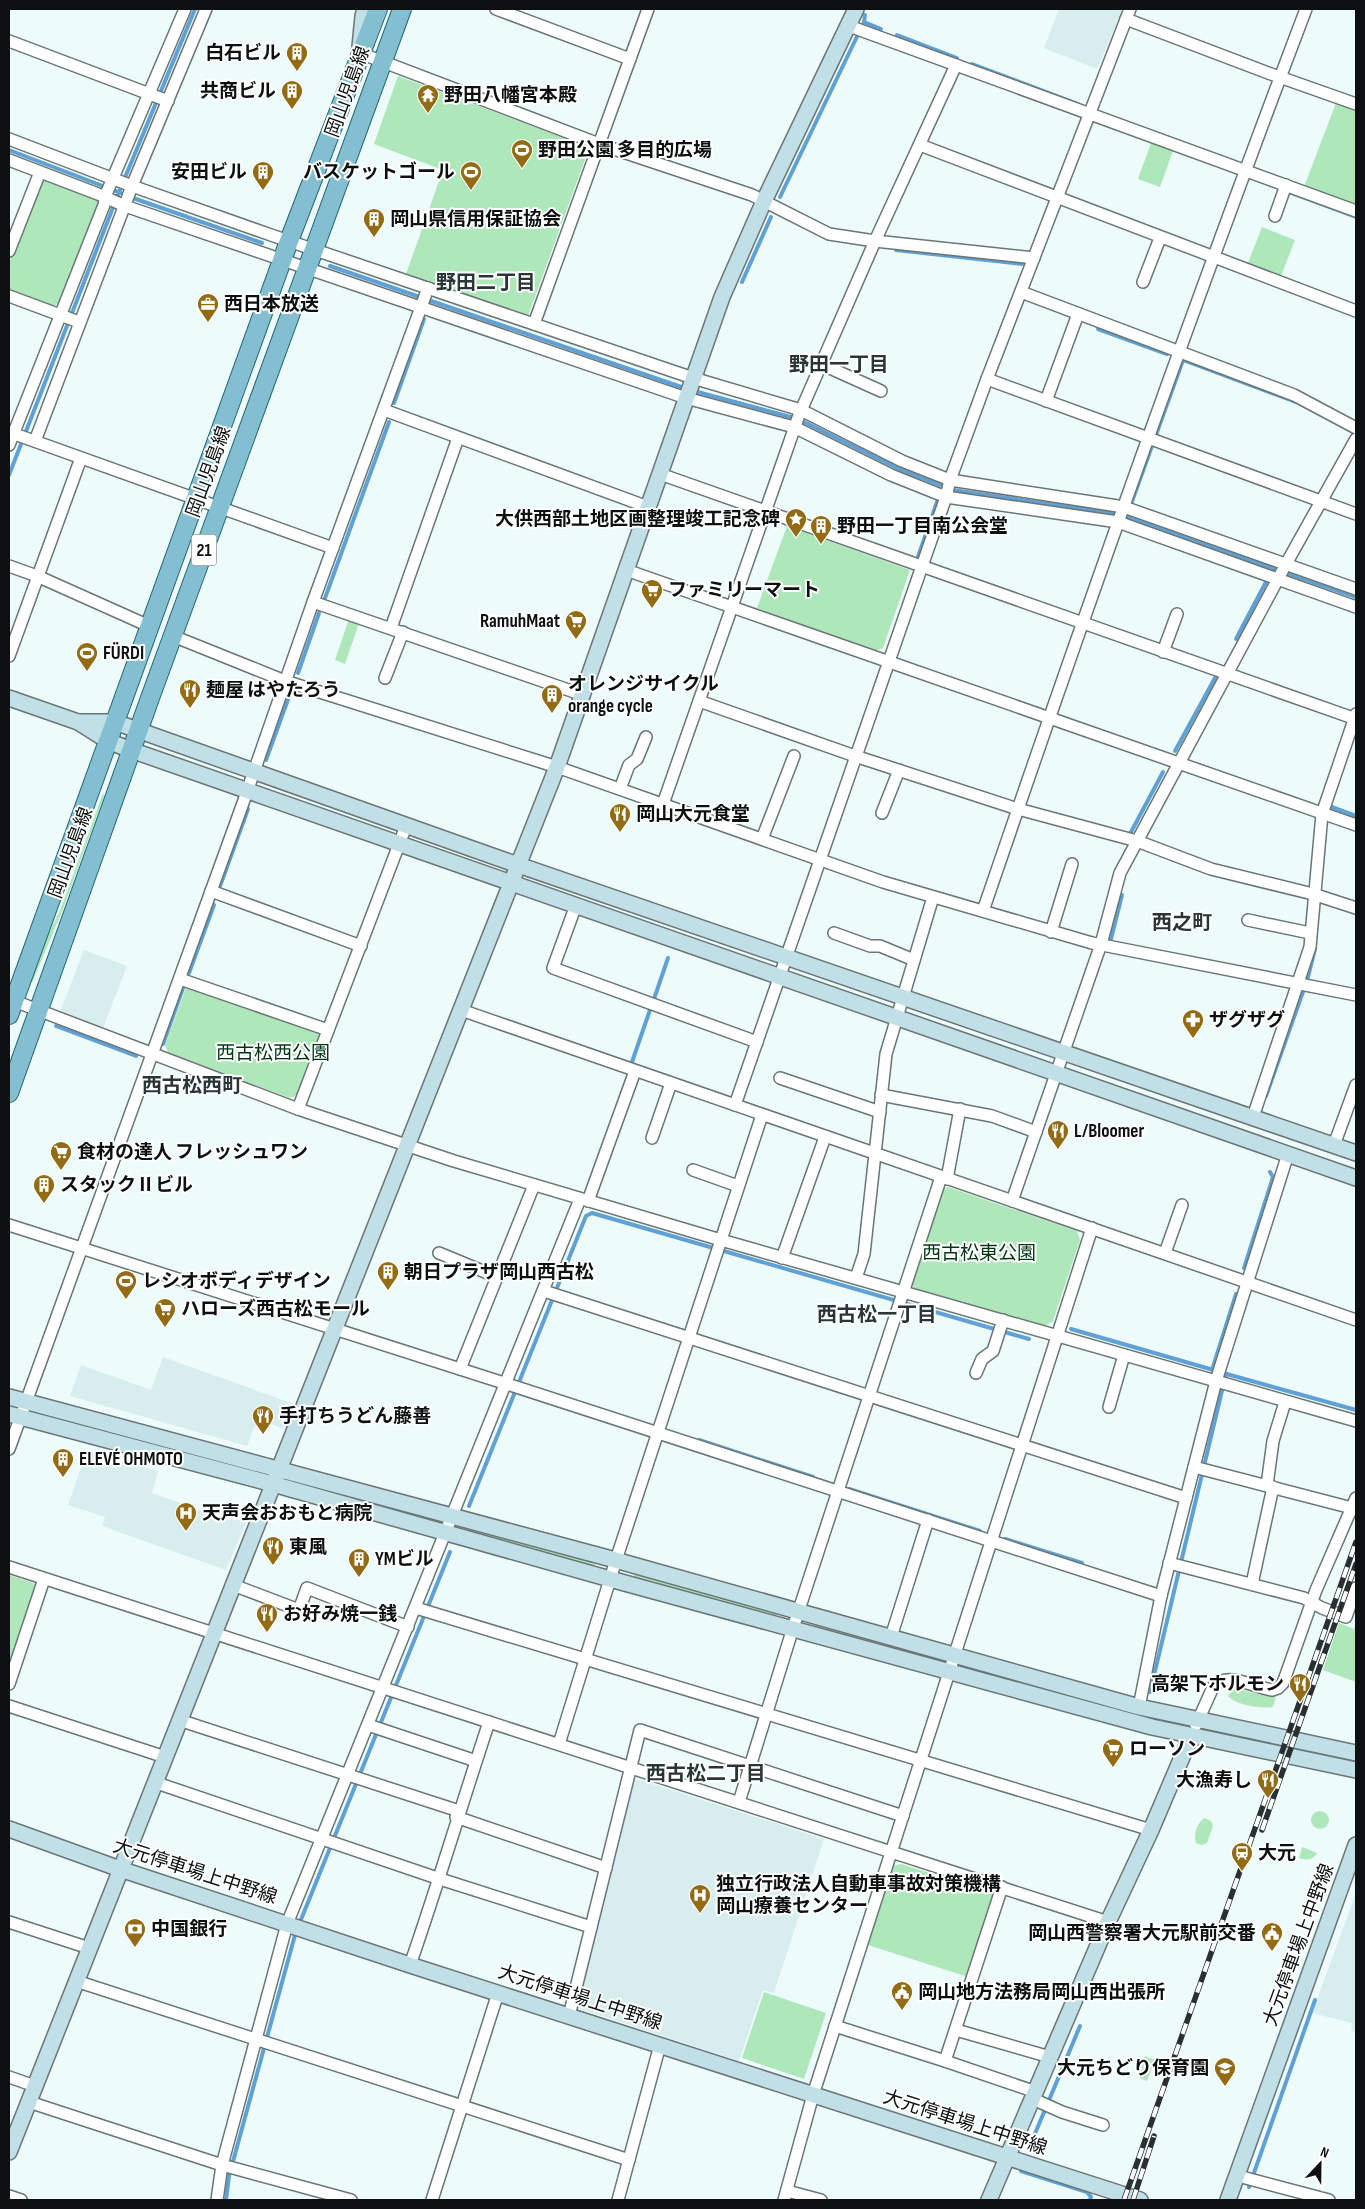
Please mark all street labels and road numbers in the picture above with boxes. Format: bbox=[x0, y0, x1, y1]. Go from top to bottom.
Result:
street label: 岡山児島線 bbox=[321, 43, 375, 141]
street label: 岡山児島線 bbox=[182, 423, 236, 521]
road number: 21 bbox=[192, 534, 216, 566]
street label: 岡山児島線 bbox=[44, 804, 98, 902]
street label: 大元停車場上中野線 bbox=[110, 1835, 280, 1909]
street label: 大元停車場上中野線 bbox=[1259, 1861, 1339, 2029]
street label: 大元停車場上中野線 bbox=[495, 1961, 665, 2035]
street label: 大元停車場上中野線 bbox=[880, 2086, 1050, 2160]

